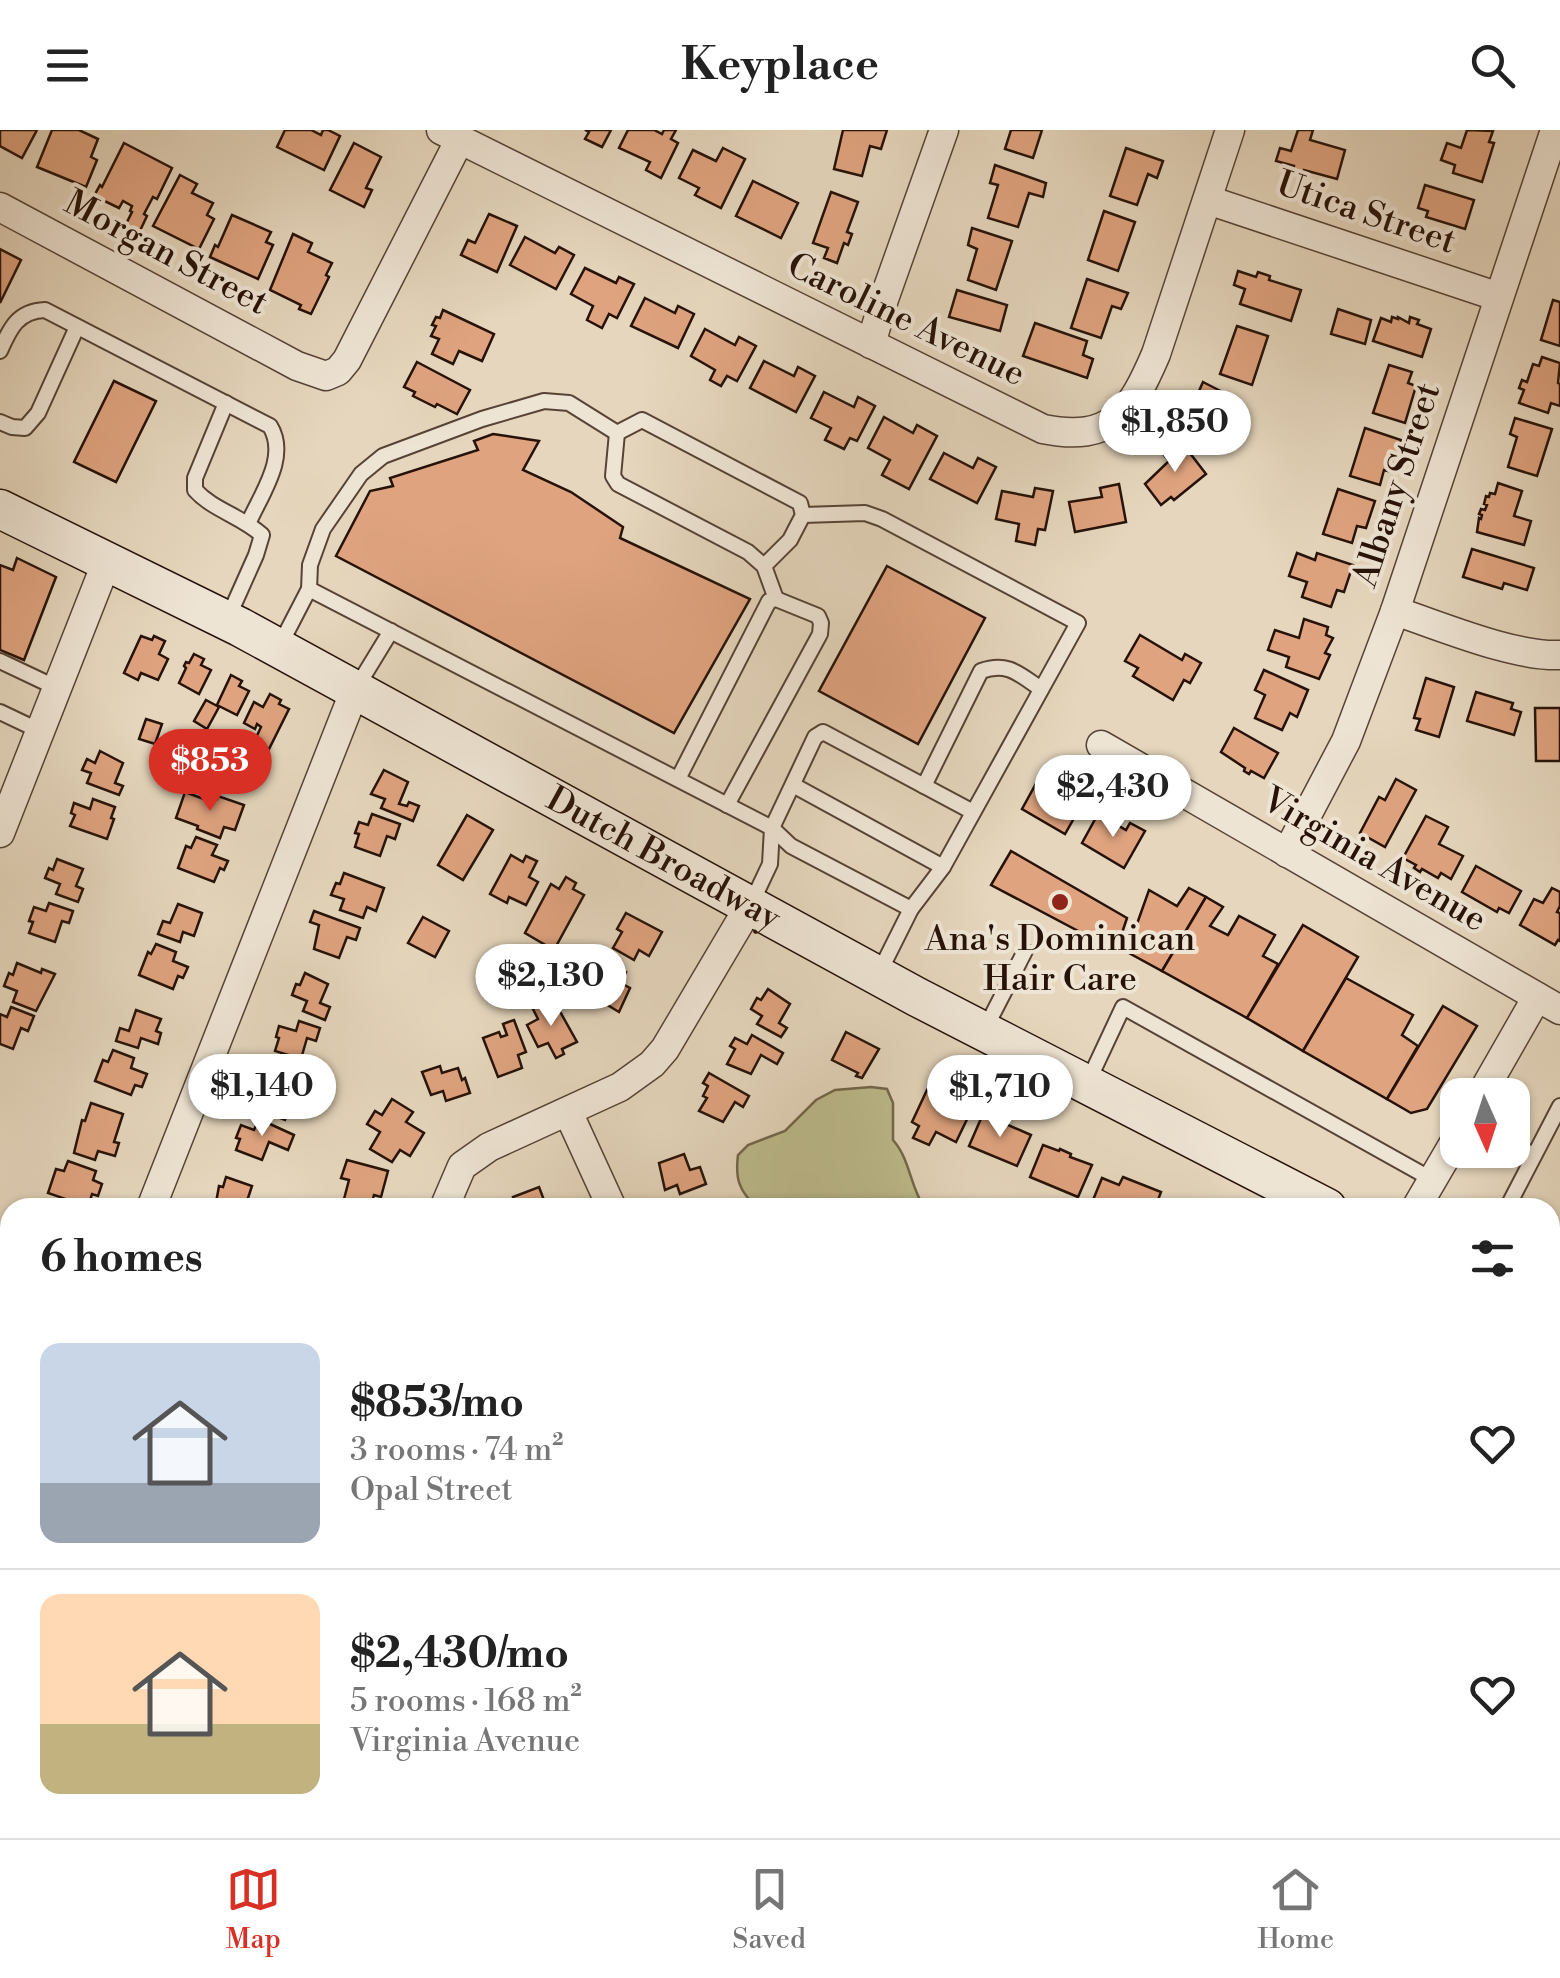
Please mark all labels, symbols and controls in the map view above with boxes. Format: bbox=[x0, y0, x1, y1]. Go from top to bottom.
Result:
text: Keyplace bbox=[681, 37, 879, 94]
icon: menu bbox=[40, 38, 95, 93]
icon: search bbox=[1465, 38, 1520, 93]
street label: Utica Street bbox=[1271, 162, 1461, 264]
street label: Morgan Street bbox=[57, 181, 275, 325]
street label: Caroline Avenue bbox=[780, 244, 1032, 396]
street label: Albany Street bbox=[1344, 378, 1450, 593]
pin: $1,850 bbox=[1094, 390, 1256, 475]
text: $1,850 bbox=[1121, 402, 1229, 442]
pin: $853 bbox=[151, 729, 269, 814]
text: $853 bbox=[171, 741, 249, 781]
pin: $2,430 bbox=[1032, 755, 1194, 840]
text: $2,430 bbox=[1057, 767, 1169, 807]
street label: Dutch Broadway bbox=[539, 777, 789, 940]
street label: Virginia Avenue bbox=[1253, 778, 1494, 942]
marker: Ana's Dominican Hair Care bbox=[1049, 891, 1071, 913]
place label: Ana's Dominican Hair Care bbox=[924, 918, 1195, 1001]
pin: $2,130 bbox=[470, 944, 632, 1029]
text: $2,130 bbox=[497, 956, 605, 996]
pin: $1,140 bbox=[181, 1054, 343, 1139]
pin: $1,710 bbox=[919, 1055, 1081, 1140]
text: $1,140 bbox=[210, 1066, 314, 1106]
text: $1,710 bbox=[949, 1067, 1051, 1107]
north arrow bbox=[1440, 1078, 1530, 1168]
map controls bbox=[1440, 1078, 1530, 1168]
icon: filters bbox=[1465, 1231, 1520, 1286]
text: 6 homes bbox=[40, 1232, 203, 1285]
text: $853/mo bbox=[350, 1377, 524, 1430]
icon: home bbox=[120, 1383, 240, 1503]
icon: heart bbox=[1465, 1416, 1520, 1471]
text: 3 rooms · 74 m² bbox=[350, 1430, 563, 1470]
text: Opal Street bbox=[350, 1470, 513, 1510]
text: $2,430/mo bbox=[350, 1628, 569, 1681]
icon: home bbox=[120, 1634, 240, 1754]
icon: heart bbox=[1465, 1667, 1520, 1722]
text: 5 rooms · 168 m² bbox=[350, 1681, 582, 1721]
text: Virginia Avenue bbox=[350, 1721, 580, 1761]
tab: Map bbox=[226, 1862, 281, 1957]
tab: Saved bbox=[732, 1862, 806, 1957]
tab: Home bbox=[1257, 1862, 1334, 1957]

